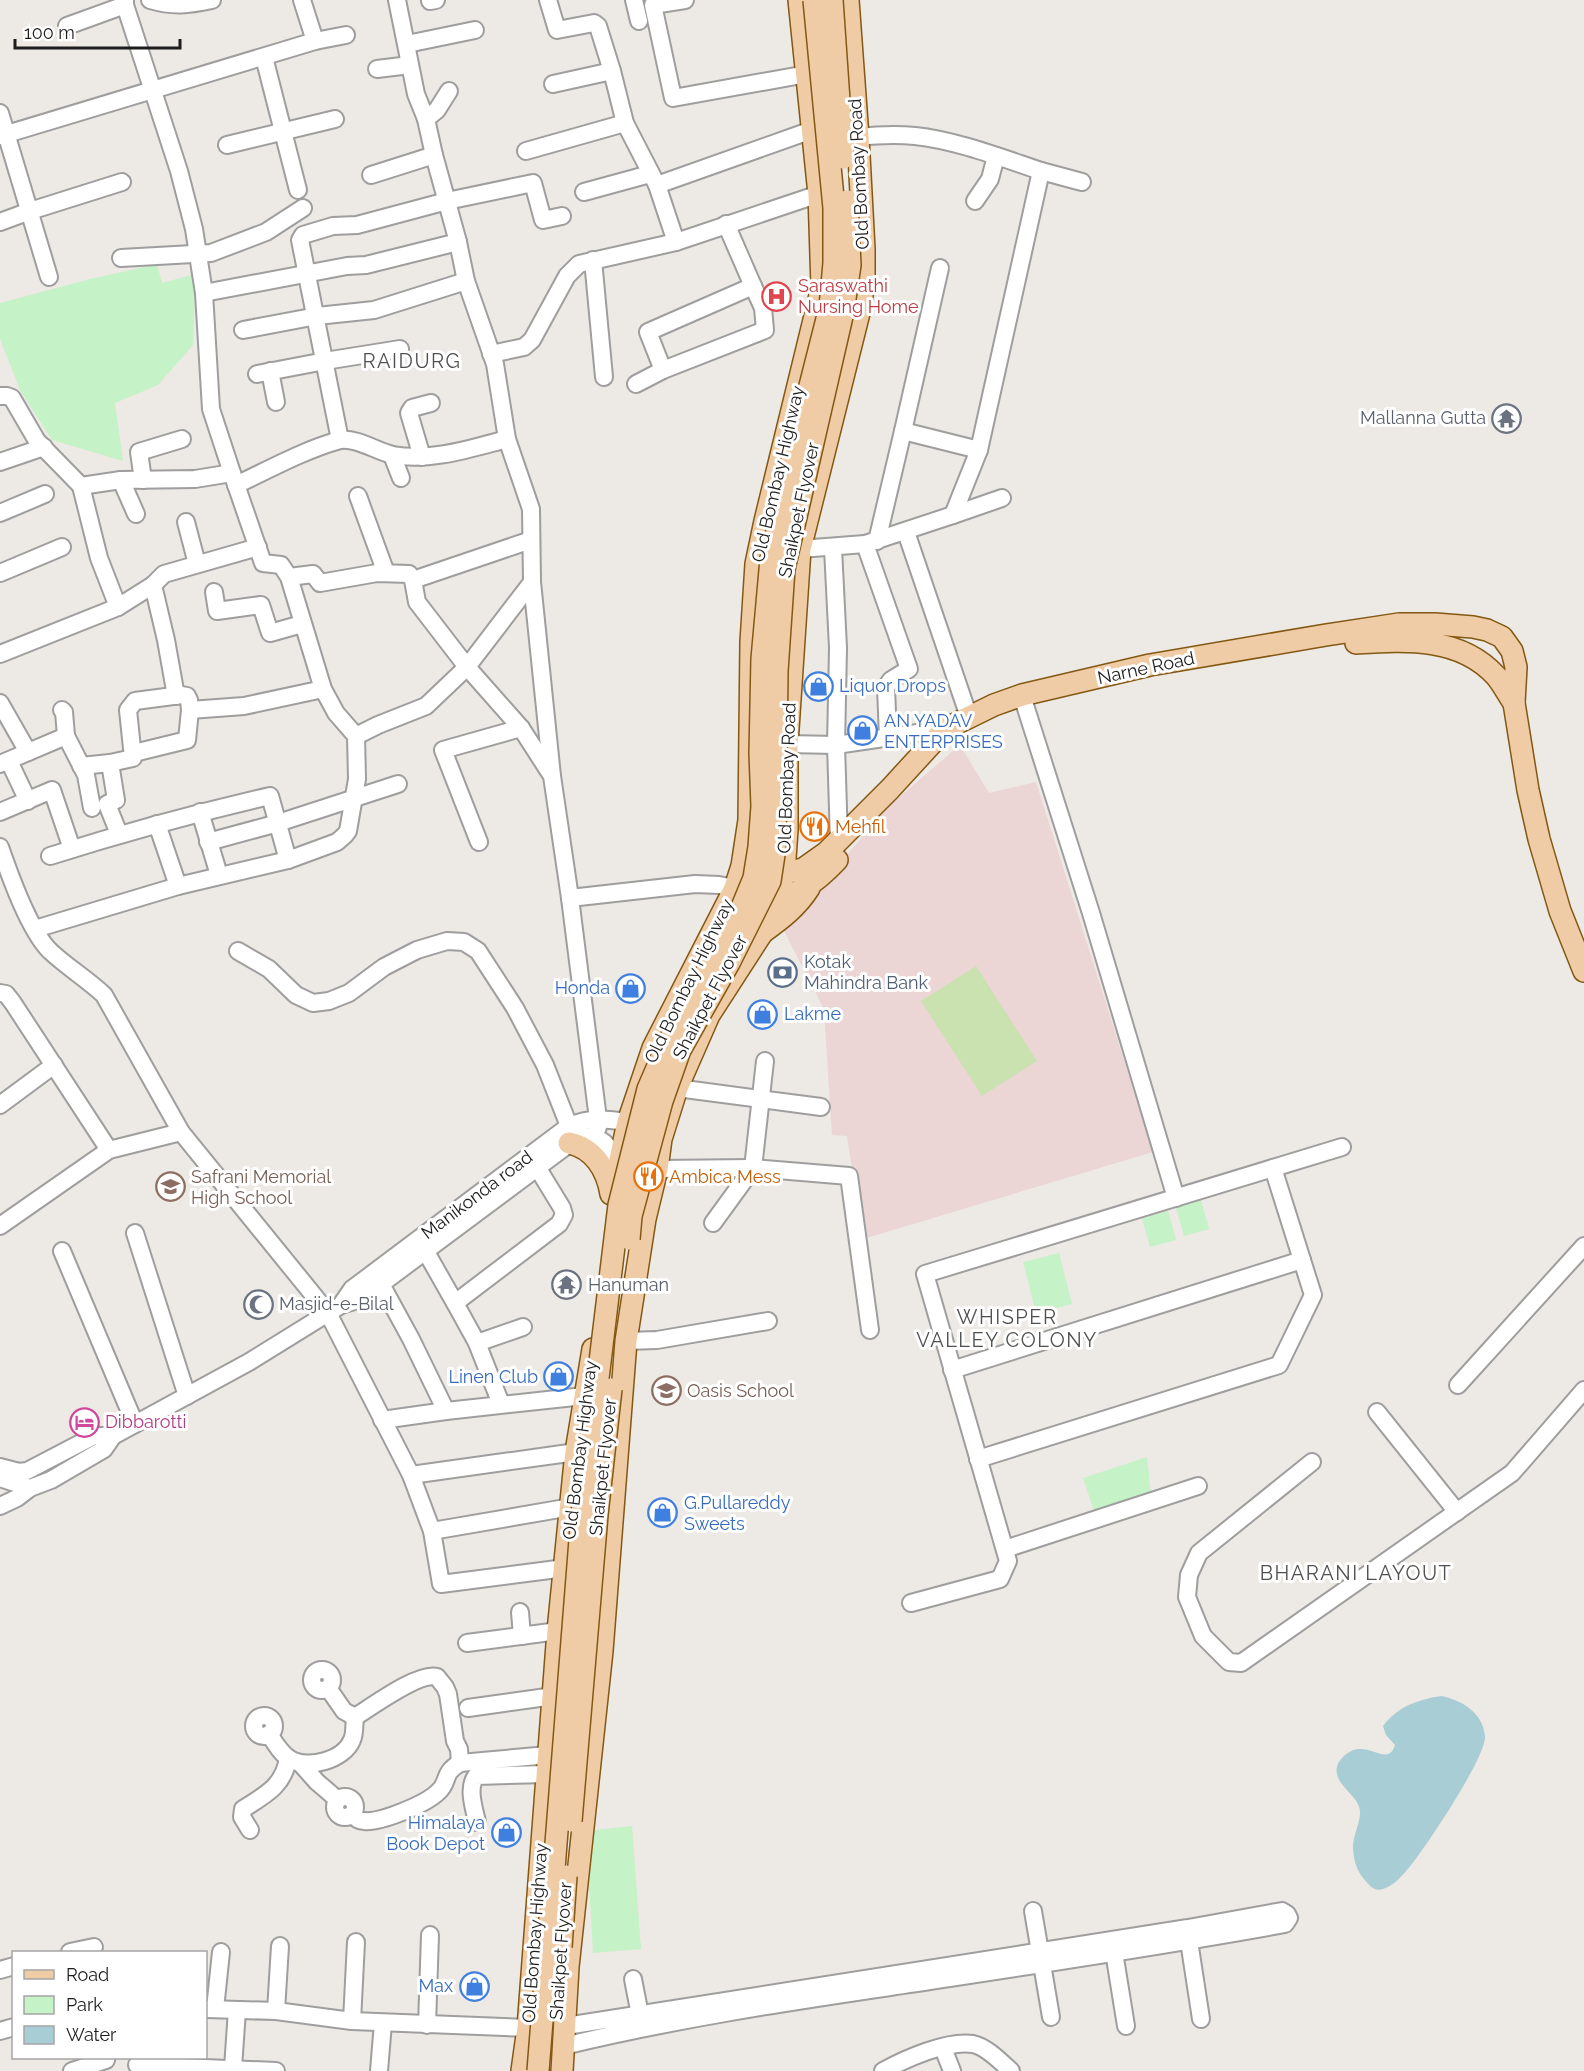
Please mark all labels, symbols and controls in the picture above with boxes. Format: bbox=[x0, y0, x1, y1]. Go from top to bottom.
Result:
scale bar bbox=[15, 12, 180, 50]
text: 100 m bbox=[24, 22, 75, 43]
street label: Old Bombay Road bbox=[844, 98, 873, 250]
place label: Saraswathi Nursing Home bbox=[798, 275, 919, 317]
hospital icon: Saraswathi Nursing Home bbox=[761, 280, 793, 312]
district label: RAIDURG bbox=[363, 349, 461, 373]
street label: Old Bombay Highway bbox=[747, 383, 808, 564]
temple icon: Mallanna Gutta bbox=[1491, 402, 1523, 434]
place label: Mallanna Gutta bbox=[1360, 407, 1486, 428]
street label: Shaikpet Flyover bbox=[774, 440, 823, 580]
street label: Narne Road bbox=[1095, 647, 1196, 688]
shop icon: Liquor Drops bbox=[802, 670, 834, 702]
place label: Liquor Drops bbox=[839, 675, 946, 696]
street label: Old Bombay Road bbox=[773, 702, 800, 854]
place label: AN YADAV ENTERPRISES bbox=[884, 710, 1003, 752]
shop icon: AN YADAV ENTERPRISES bbox=[847, 715, 879, 747]
restaurant icon: Mehfil bbox=[798, 811, 830, 843]
place label: Mehfil bbox=[835, 816, 886, 837]
street label: Old Bombay Highway bbox=[640, 895, 738, 1066]
street label: Shaikpet Flyover bbox=[668, 930, 752, 1063]
place label: Kotak Mahindra Bank bbox=[804, 951, 929, 993]
bank icon: Kotak Mahindra Bank bbox=[767, 956, 799, 988]
shop icon: Honda bbox=[615, 972, 647, 1004]
place label: Honda bbox=[555, 977, 610, 998]
shop icon: Lakme bbox=[747, 998, 779, 1030]
place label: Lakme bbox=[784, 1003, 841, 1024]
street label: Manikonda road bbox=[417, 1146, 536, 1243]
restaurant icon: Ambica Mess bbox=[632, 1161, 664, 1193]
place label: Safrani Memorial High School bbox=[191, 1166, 331, 1208]
place label: Ambica Mess bbox=[669, 1166, 781, 1187]
school or university icon: Safrani Memorial High School bbox=[154, 1171, 186, 1203]
temple icon: Hanuman bbox=[551, 1269, 583, 1301]
place label: Hanuman bbox=[588, 1274, 669, 1295]
mosque icon: Masjid-e-Bilal bbox=[242, 1288, 274, 1320]
place label: Masjid-e-Bilal bbox=[279, 1293, 394, 1314]
district label: WHISPER VALLEY COLONY bbox=[916, 1305, 1098, 1352]
street label: Old Bombay Highway bbox=[558, 1359, 601, 1541]
shop icon: Linen Club bbox=[543, 1361, 575, 1393]
place label: Linen Club bbox=[448, 1366, 538, 1387]
school or university icon: Oasis School bbox=[650, 1375, 682, 1407]
place label: Oasis School bbox=[687, 1380, 794, 1401]
street label: Shaikpet Flyover bbox=[585, 1397, 620, 1537]
hotel icon: Dibbarotti bbox=[68, 1406, 100, 1438]
place label: Dibbarotti bbox=[105, 1411, 186, 1432]
place label: G.Pullareddy Sweets bbox=[684, 1492, 791, 1534]
shop icon: G.Pullareddy Sweets bbox=[647, 1497, 679, 1529]
district label: BHARANI LAYOUT bbox=[1260, 1561, 1452, 1585]
place label: Himalaya Book Depot bbox=[386, 1812, 485, 1854]
shop icon: Himalaya Book Depot bbox=[490, 1817, 522, 1849]
street label: Old Bombay Highway bbox=[518, 1842, 551, 2024]
street label: Shaikpet Flyover bbox=[545, 1881, 576, 2021]
legend bbox=[12, 1951, 207, 2059]
text: Road bbox=[66, 1964, 109, 1985]
shop icon: Max bbox=[458, 1970, 490, 2002]
place label: Max bbox=[418, 1975, 453, 1996]
text: Park bbox=[66, 1994, 103, 2015]
text: Water bbox=[66, 2024, 117, 2045]

